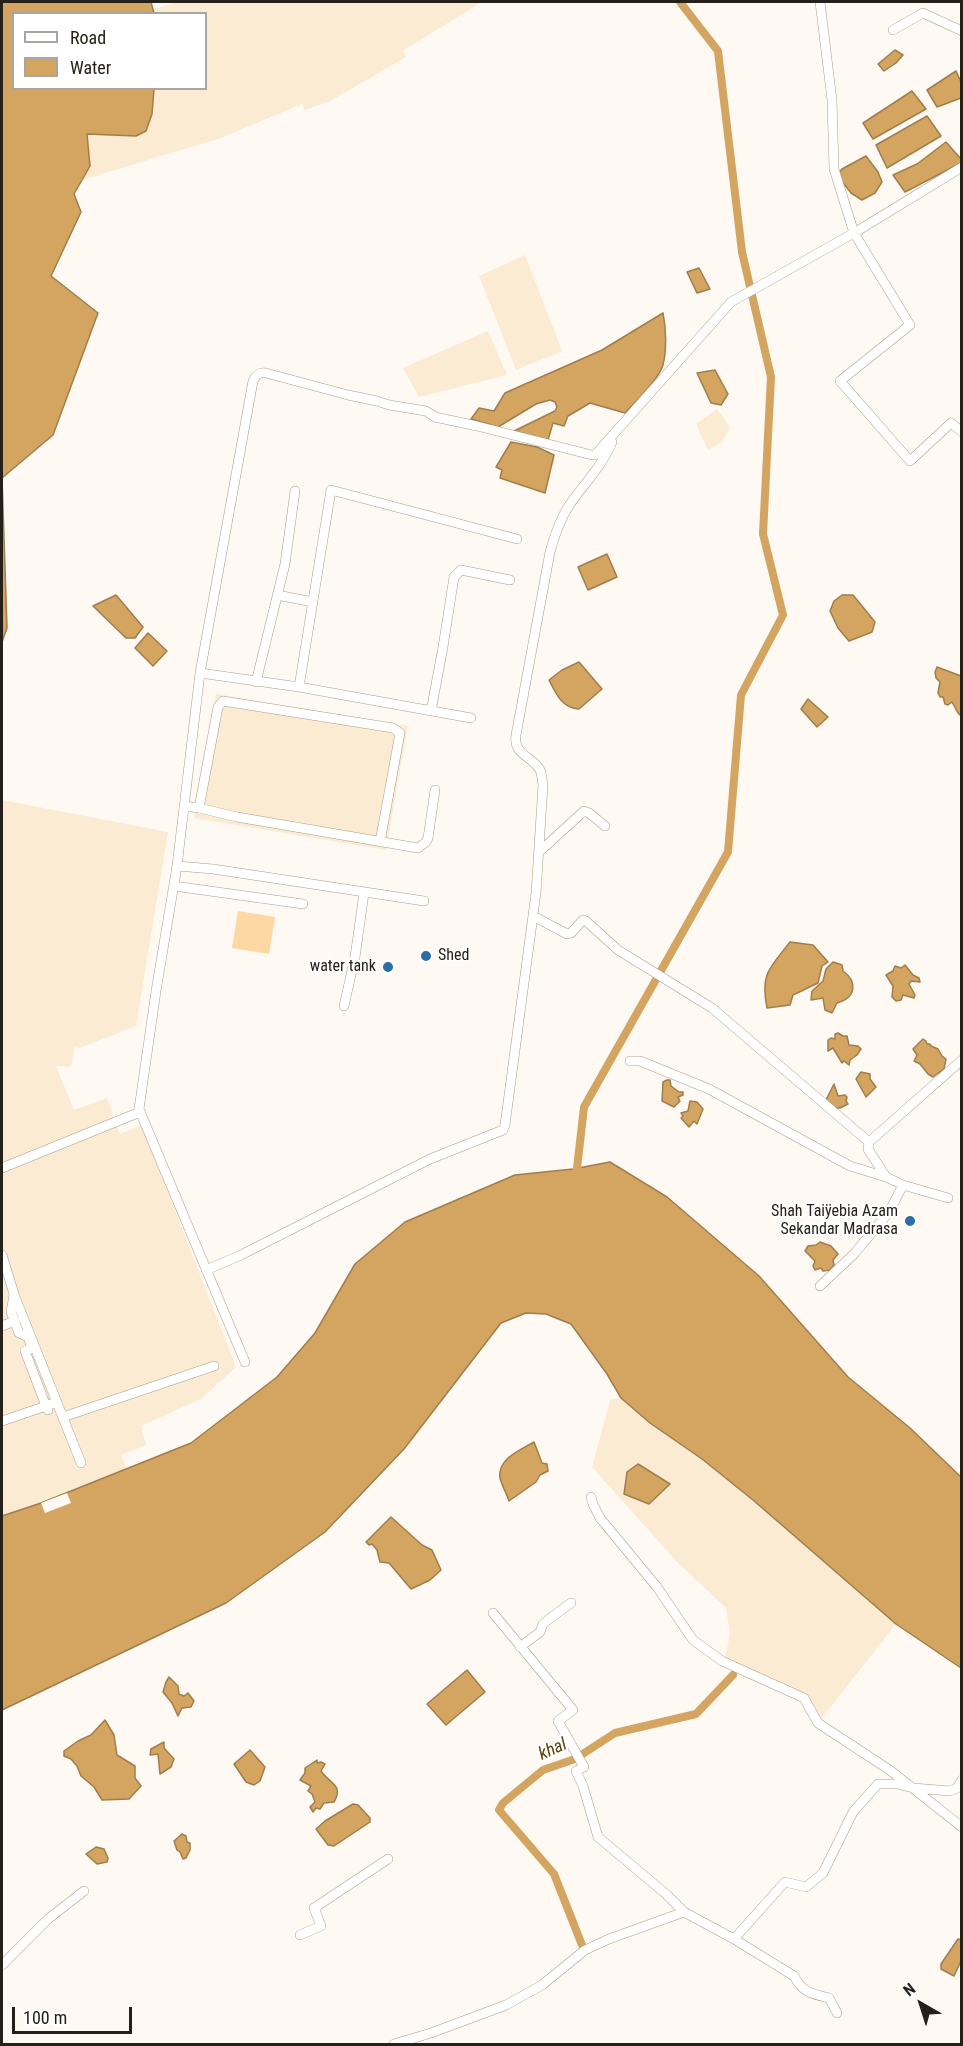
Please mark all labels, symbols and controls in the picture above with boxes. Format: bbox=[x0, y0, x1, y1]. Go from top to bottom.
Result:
legend bbox=[12, 12, 207, 90]
text: Road bbox=[70, 27, 106, 48]
text: Water bbox=[70, 57, 111, 78]
place label: Shed bbox=[438, 946, 469, 966]
marker: Shed bbox=[419, 949, 433, 963]
place label: water tank bbox=[310, 957, 376, 977]
marker: water tank bbox=[381, 960, 395, 974]
place label: Shah Taiÿebia Azam Sekandar Madrasa bbox=[771, 1202, 898, 1240]
marker: Shah Taiÿebia Azam Sekandar Madrasa bbox=[903, 1214, 917, 1228]
water label: khal bbox=[536, 1734, 570, 1766]
north arrow bbox=[891, 1974, 951, 2034]
text: N bbox=[900, 1979, 919, 2000]
scale bar bbox=[15, 1995, 135, 2033]
text: 100 m bbox=[23, 2007, 67, 2028]

